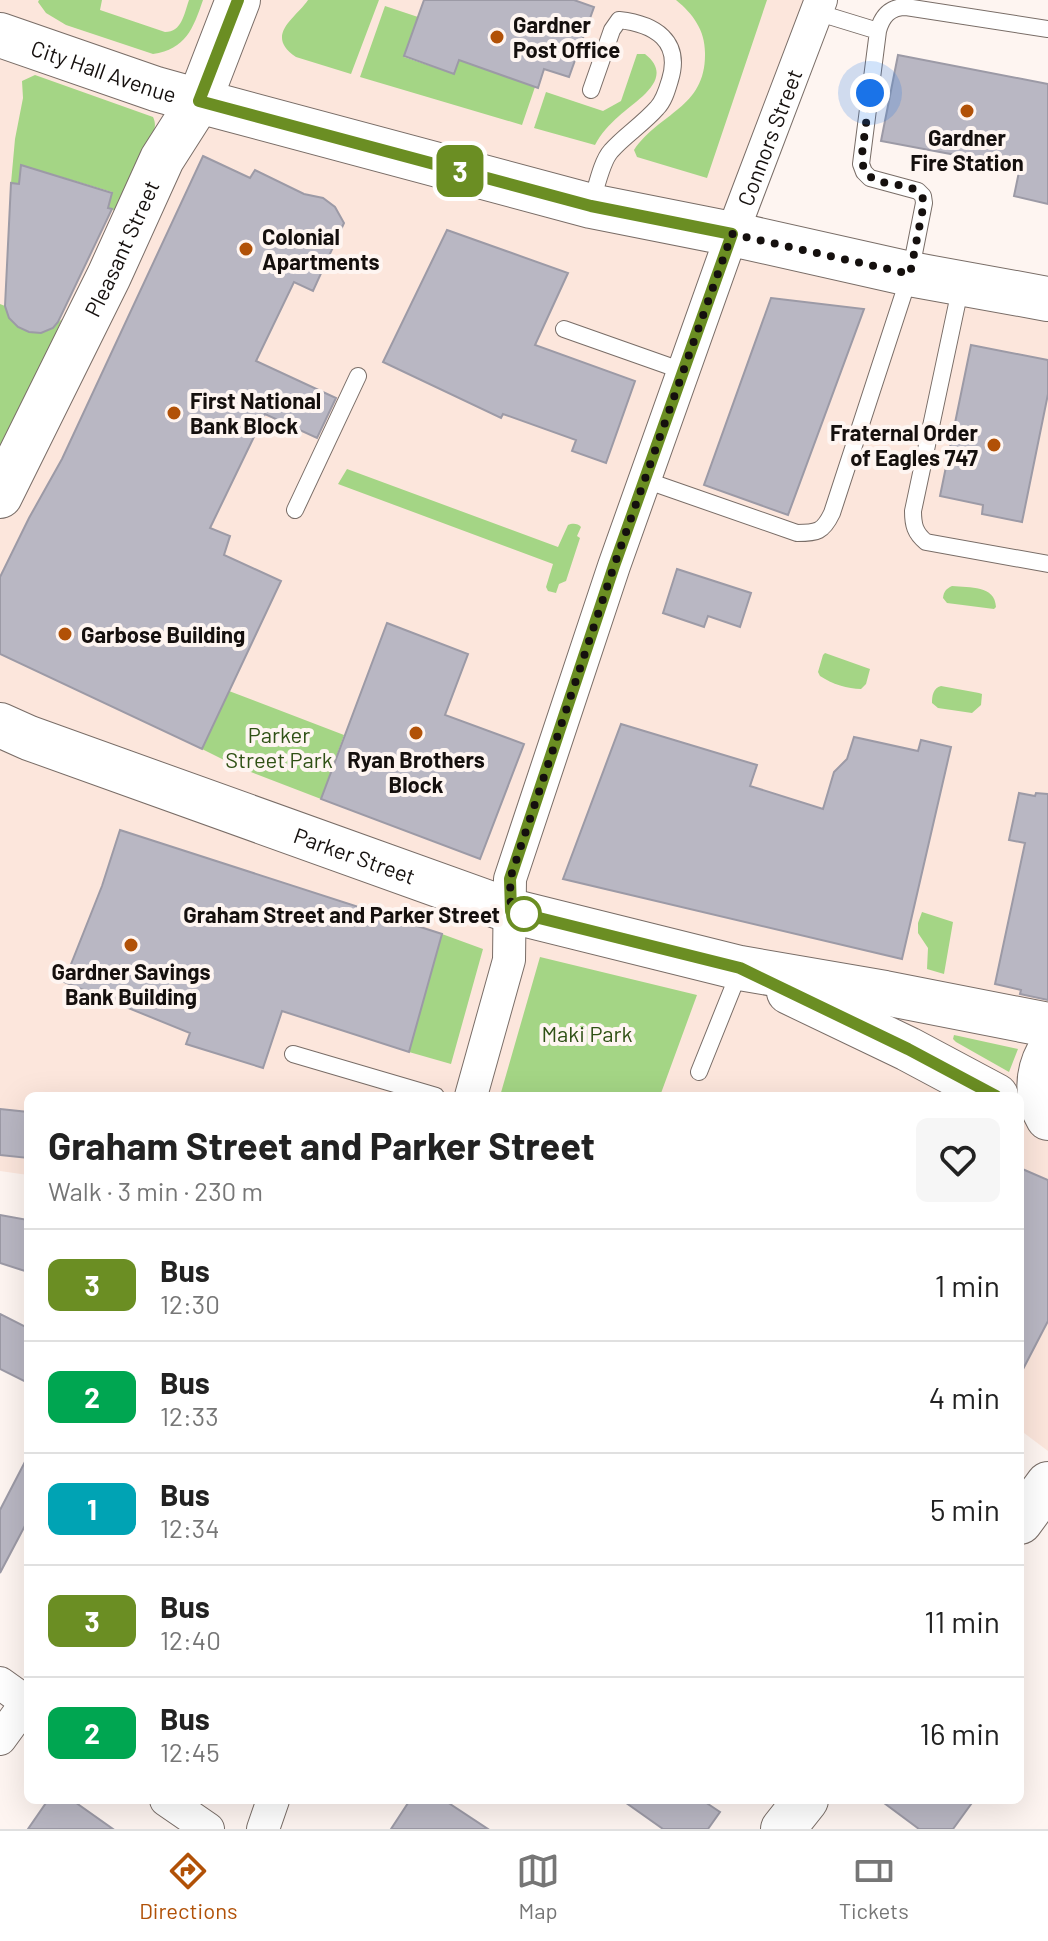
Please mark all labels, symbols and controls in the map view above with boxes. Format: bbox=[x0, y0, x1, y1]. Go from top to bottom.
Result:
place label: Gardner Post Office bbox=[513, 11, 620, 62]
marker: Gardner Post Office bbox=[488, 28, 506, 46]
street label: City Hall Avenue bbox=[28, 34, 179, 107]
street label: Connors Street bbox=[731, 65, 807, 209]
your location bbox=[850, 73, 890, 113]
marker: Gardner Fire Station bbox=[958, 102, 976, 120]
place label: Gardner Fire Station bbox=[910, 124, 1024, 175]
line badge: 3 bbox=[434, 145, 486, 197]
text: 3 bbox=[452, 154, 468, 188]
street label: Pleasant Street bbox=[78, 176, 164, 320]
place label: Colonial Apartments bbox=[262, 223, 380, 274]
marker: Colonial Apartments bbox=[237, 240, 255, 258]
place label: First National Bank Block bbox=[190, 387, 321, 438]
marker: First National Bank Block bbox=[165, 404, 183, 422]
place label: Fraternal Order of Eagles 747 bbox=[830, 419, 979, 470]
marker: Fraternal Order of Eagles 747 bbox=[985, 436, 1003, 454]
place label: Garbose Building bbox=[81, 621, 245, 647]
marker: Garbose Building bbox=[56, 625, 74, 643]
park label: Parker Street Park bbox=[225, 721, 333, 772]
marker: Ryan Brothers Block bbox=[407, 724, 425, 742]
place label: Ryan Brothers Block bbox=[347, 746, 485, 797]
street label: Parker Street bbox=[291, 821, 419, 889]
marker: Graham Street and Parker Street bbox=[507, 897, 541, 931]
place label: Graham Street and Parker Street bbox=[183, 901, 500, 927]
marker: Gardner Savings Bank Building bbox=[122, 936, 140, 954]
place label: Gardner Savings Bank Building bbox=[52, 958, 210, 1009]
park label: Maki Park bbox=[541, 1020, 633, 1046]
button: heart bbox=[916, 1118, 1000, 1202]
text: Graham Street and Parker Street bbox=[48, 1122, 595, 1168]
text: Walk · 3 min · 230 m bbox=[48, 1175, 263, 1206]
text: Bus bbox=[160, 1252, 210, 1288]
text: 1 min bbox=[935, 1267, 1000, 1303]
text: 3 bbox=[84, 1268, 100, 1302]
text: 12:30 bbox=[160, 1288, 220, 1319]
text: Bus bbox=[160, 1364, 210, 1400]
text: 4 min bbox=[929, 1379, 1000, 1415]
text: 2 bbox=[84, 1380, 100, 1414]
text: 12:33 bbox=[160, 1400, 219, 1431]
text: Bus bbox=[160, 1476, 210, 1512]
text: 5 min bbox=[930, 1491, 1000, 1527]
text: 1 bbox=[87, 1492, 97, 1526]
text: 12:34 bbox=[160, 1512, 220, 1543]
text: Bus bbox=[160, 1588, 210, 1624]
text: 11 min bbox=[924, 1603, 1000, 1639]
text: 3 bbox=[84, 1604, 100, 1638]
text: 12:40 bbox=[160, 1624, 221, 1655]
text: Bus bbox=[160, 1700, 210, 1736]
text: 16 min bbox=[919, 1715, 1000, 1751]
text: 2 bbox=[84, 1716, 100, 1750]
text: 12:45 bbox=[160, 1736, 220, 1767]
tab: Directions bbox=[139, 1849, 238, 1923]
tab: Map bbox=[516, 1849, 560, 1923]
tab: Tickets bbox=[839, 1849, 909, 1923]

